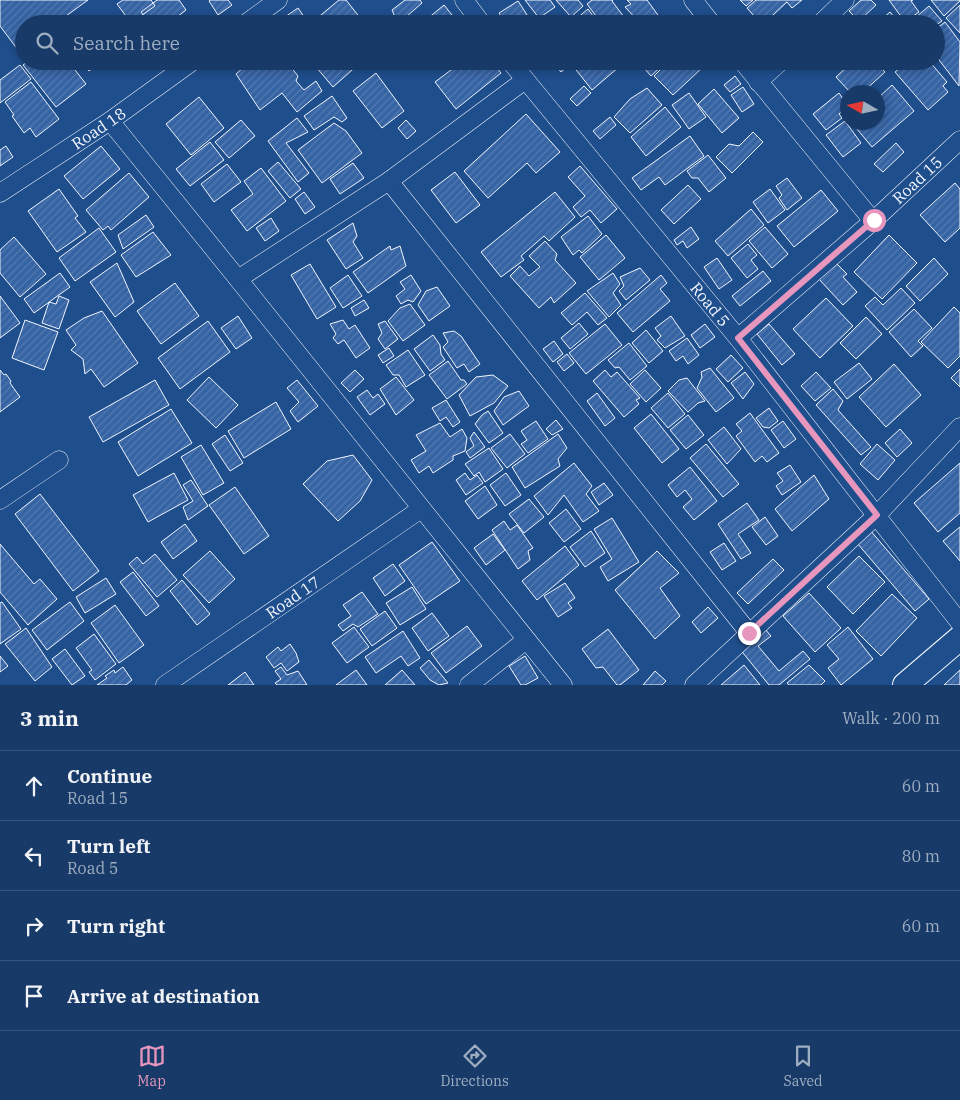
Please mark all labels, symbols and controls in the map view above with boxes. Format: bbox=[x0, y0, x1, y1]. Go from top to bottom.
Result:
search box bbox=[15, 15, 945, 70]
icon: search bbox=[33, 29, 61, 57]
text: Search here bbox=[73, 31, 180, 55]
north arrow bbox=[840, 85, 885, 130]
street label: Road 18 bbox=[68, 103, 130, 153]
street label: Road 15 bbox=[888, 152, 946, 208]
route start bbox=[863, 209, 886, 232]
street label: Road 5 bbox=[686, 278, 734, 330]
street label: Road 17 bbox=[262, 572, 324, 623]
route end bbox=[738, 622, 761, 645]
text: 3 min bbox=[20, 704, 79, 732]
text: Walk · 200 m bbox=[842, 708, 940, 728]
text: Continue bbox=[67, 764, 152, 788]
icon: ahead bbox=[20, 772, 48, 800]
text: 60 m bbox=[902, 776, 940, 796]
text: Road 15 bbox=[67, 788, 128, 808]
text: Turn left bbox=[67, 834, 150, 858]
icon: left bbox=[20, 842, 48, 870]
text: 80 m bbox=[902, 846, 940, 866]
text: Road 5 bbox=[67, 858, 118, 878]
icon: right bbox=[20, 912, 48, 940]
text: Turn right bbox=[67, 914, 165, 938]
text: 60 m bbox=[902, 916, 940, 936]
icon: arrive bbox=[20, 982, 48, 1010]
text: Arrive at destination bbox=[67, 984, 260, 1008]
tab: Map bbox=[137, 1042, 166, 1090]
tab: Directions bbox=[440, 1042, 509, 1090]
tab: Saved bbox=[783, 1042, 823, 1090]

